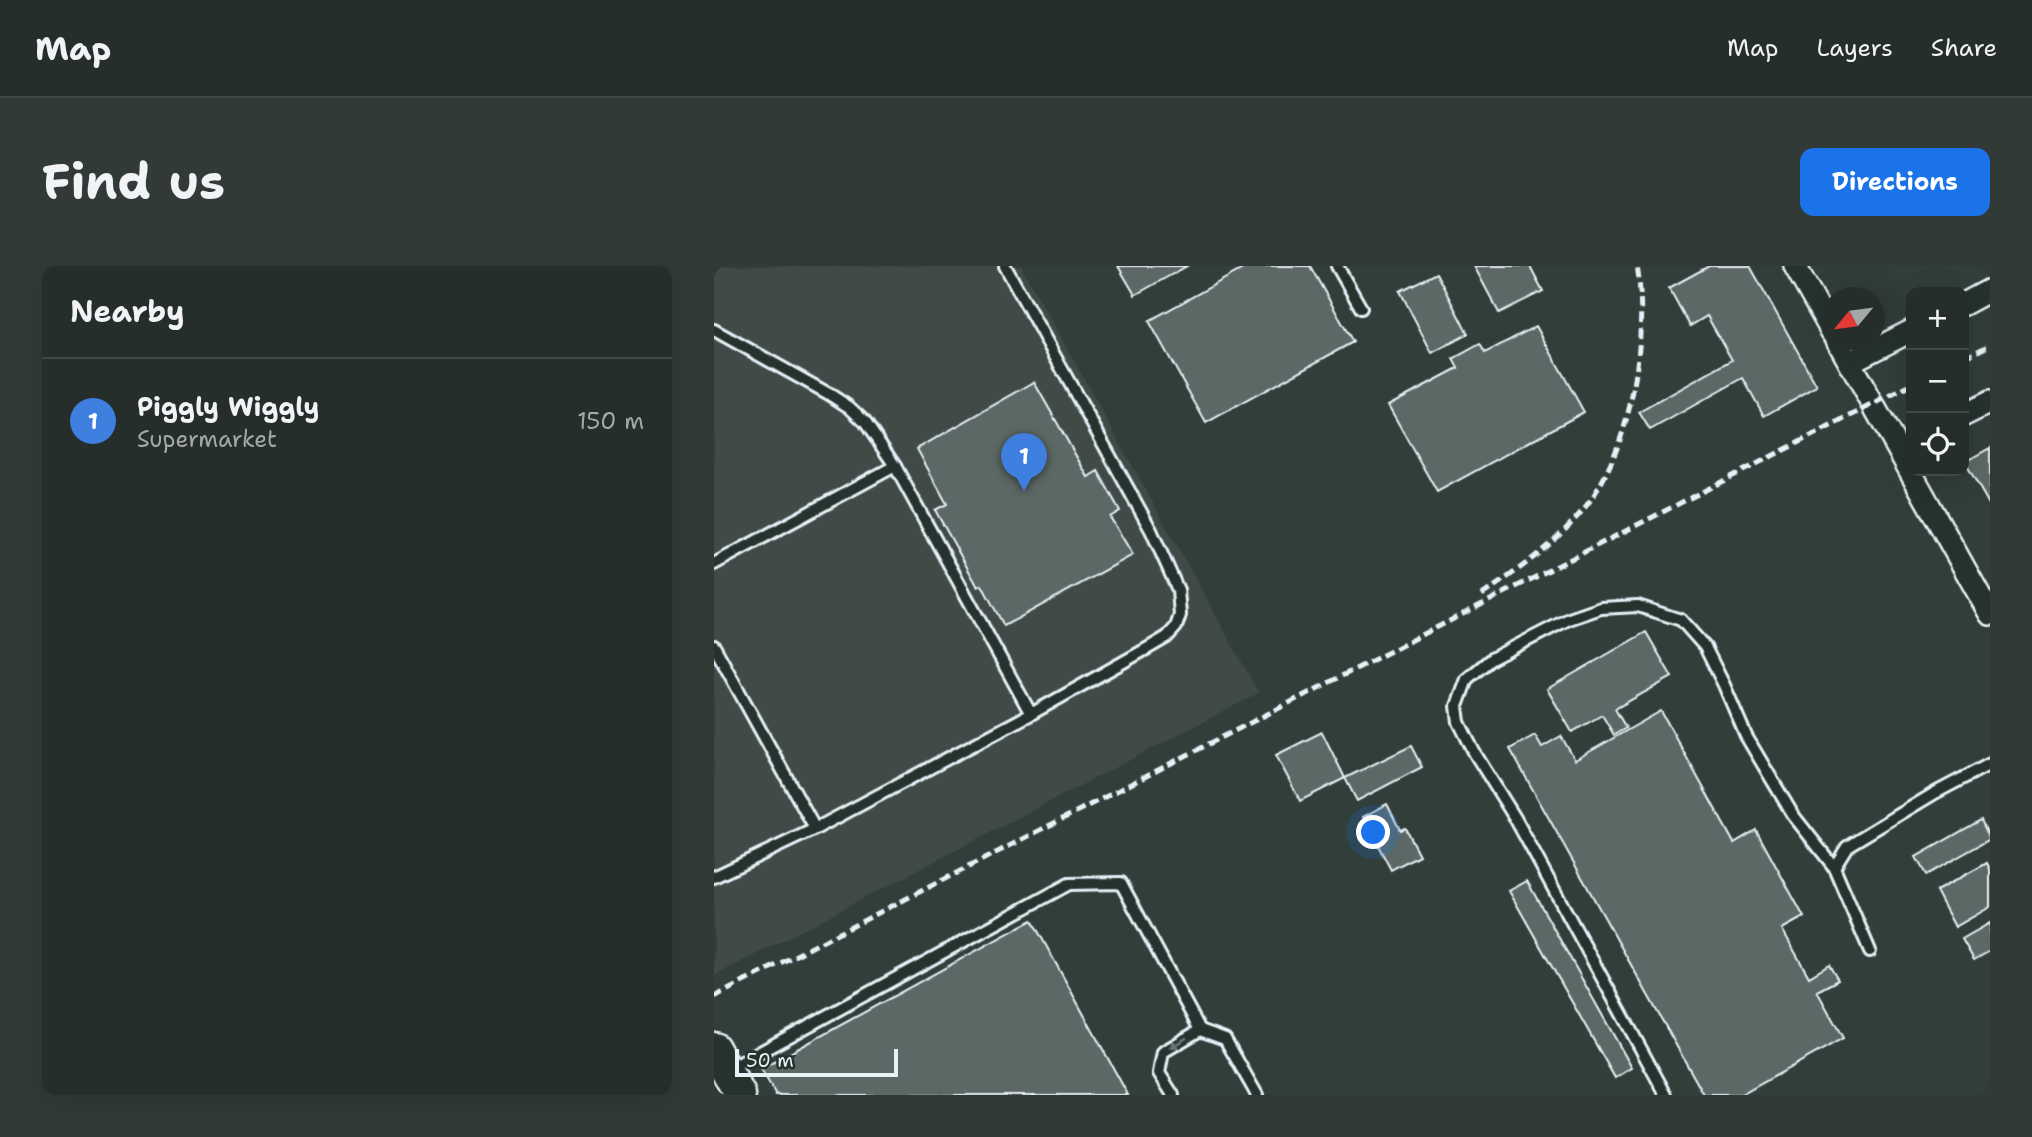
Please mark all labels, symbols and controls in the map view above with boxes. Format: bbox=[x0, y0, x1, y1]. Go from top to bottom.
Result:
text: Map bbox=[35, 26, 111, 71]
text: Map bbox=[1727, 32, 1778, 64]
text: Layers bbox=[1816, 32, 1893, 64]
text: Share bbox=[1931, 32, 1997, 64]
button: Directions bbox=[1800, 148, 1990, 216]
text: Find us bbox=[42, 149, 225, 215]
north arrow bbox=[1822, 287, 1885, 350]
map controls bbox=[1906, 287, 1969, 476]
button: + bbox=[1906, 287, 1969, 350]
text: Nearby bbox=[70, 291, 185, 332]
button: − bbox=[1906, 350, 1969, 413]
text: Piggly Wiggly bbox=[137, 389, 319, 424]
text: 1 bbox=[88, 406, 98, 436]
text: 150 m bbox=[577, 406, 644, 436]
button: locate bbox=[1906, 413, 1969, 476]
text: Supermarket bbox=[137, 424, 277, 454]
pin: 1 bbox=[1001, 433, 1047, 491]
your location bbox=[1356, 815, 1390, 849]
one-way arrow bbox=[1168, 1037, 1187, 1050]
scale bar bbox=[735, 1046, 898, 1078]
text: 50 m bbox=[746, 1048, 794, 1073]

